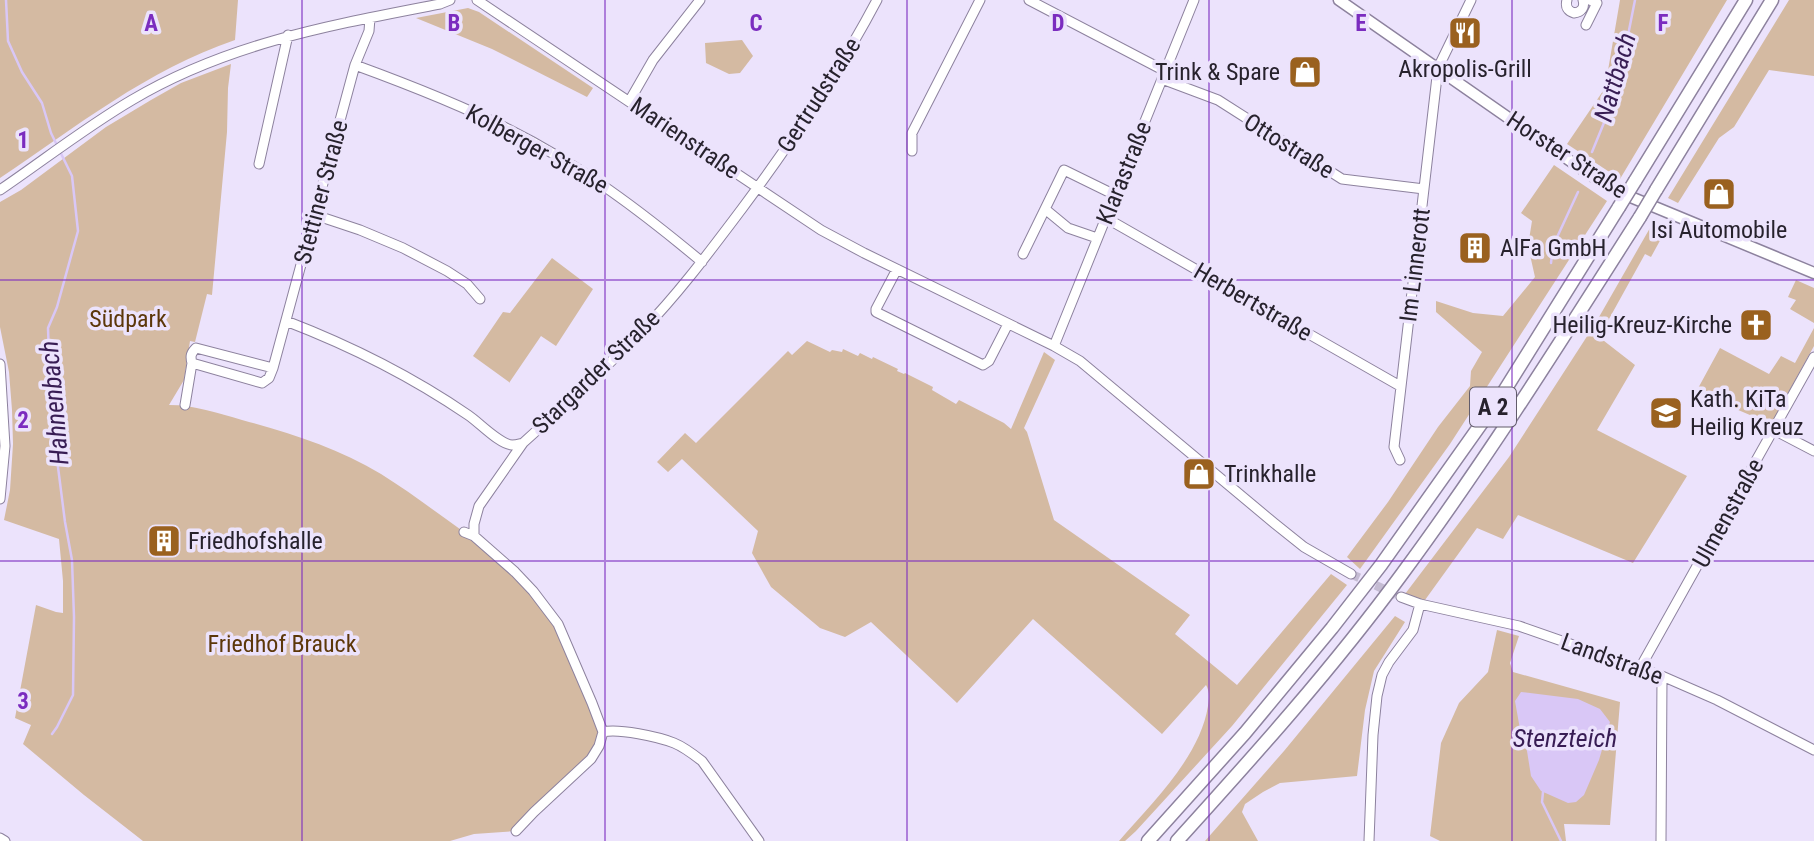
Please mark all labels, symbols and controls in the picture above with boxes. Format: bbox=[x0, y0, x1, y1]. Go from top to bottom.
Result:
text: A bbox=[144, 10, 158, 37]
text: B bbox=[448, 10, 460, 37]
text: C bbox=[749, 10, 763, 37]
text: D bbox=[1052, 10, 1065, 37]
text: E bbox=[1355, 10, 1367, 37]
text: F bbox=[1658, 10, 1669, 37]
restaurant icon: Akropolis-Grill bbox=[1446, 14, 1484, 52]
water label: Nattbach bbox=[1588, 29, 1642, 125]
street label: Gertrudstraße bbox=[771, 32, 867, 158]
shop icon: Trink & Spare bbox=[1286, 53, 1324, 91]
place label: Akropolis-Grill bbox=[1398, 55, 1532, 83]
place label: Trink & Spare bbox=[1155, 58, 1280, 86]
street label: Marienstraße bbox=[625, 91, 745, 185]
street label: Kolberger Straße bbox=[461, 98, 613, 200]
street label: Horster Straße bbox=[1501, 106, 1633, 204]
street label: Ottostraße bbox=[1239, 107, 1339, 185]
street label: Stettiner Straße bbox=[288, 117, 354, 267]
street label: Klarastraße bbox=[1091, 117, 1157, 229]
text: 1 bbox=[17, 127, 29, 154]
shop icon: Isi Automobile bbox=[1700, 175, 1738, 213]
street label: Im Linnerott bbox=[1394, 207, 1436, 323]
place label: Isi Automobile bbox=[1651, 216, 1787, 244]
building icon: AlFa GmbH bbox=[1456, 229, 1494, 267]
place label: AlFa GmbH bbox=[1500, 234, 1606, 262]
street label: Herbertstraße bbox=[1189, 257, 1317, 347]
street label: Stargarder Straße bbox=[526, 304, 666, 440]
park label: Südpark bbox=[89, 305, 167, 333]
church icon: Heilig-Kreuz-Kirche bbox=[1737, 306, 1775, 344]
place label: Heilig-Kreuz-Kirche bbox=[1552, 311, 1732, 339]
water label: Hahnenbach bbox=[34, 340, 74, 466]
place label: Kath. KiTa Heilig Kreuz bbox=[1690, 385, 1804, 441]
road number: A 2 bbox=[1470, 388, 1516, 426]
school or university icon: Kath. KiTa Heilig Kreuz bbox=[1647, 394, 1685, 432]
text: 2 bbox=[17, 407, 29, 434]
street label: Ulmenstraße bbox=[1687, 454, 1769, 572]
shop icon: Trinkhalle bbox=[1180, 455, 1218, 493]
place label: Trinkhalle bbox=[1224, 460, 1316, 488]
building icon: Friedhofshalle bbox=[145, 522, 183, 560]
place label: Friedhofshalle bbox=[188, 527, 323, 555]
street label: Landstraße bbox=[1557, 628, 1667, 690]
park label: Friedhof Brauck bbox=[208, 630, 357, 658]
text: 3 bbox=[17, 688, 29, 715]
water label: Stenzteich bbox=[1513, 723, 1617, 753]

